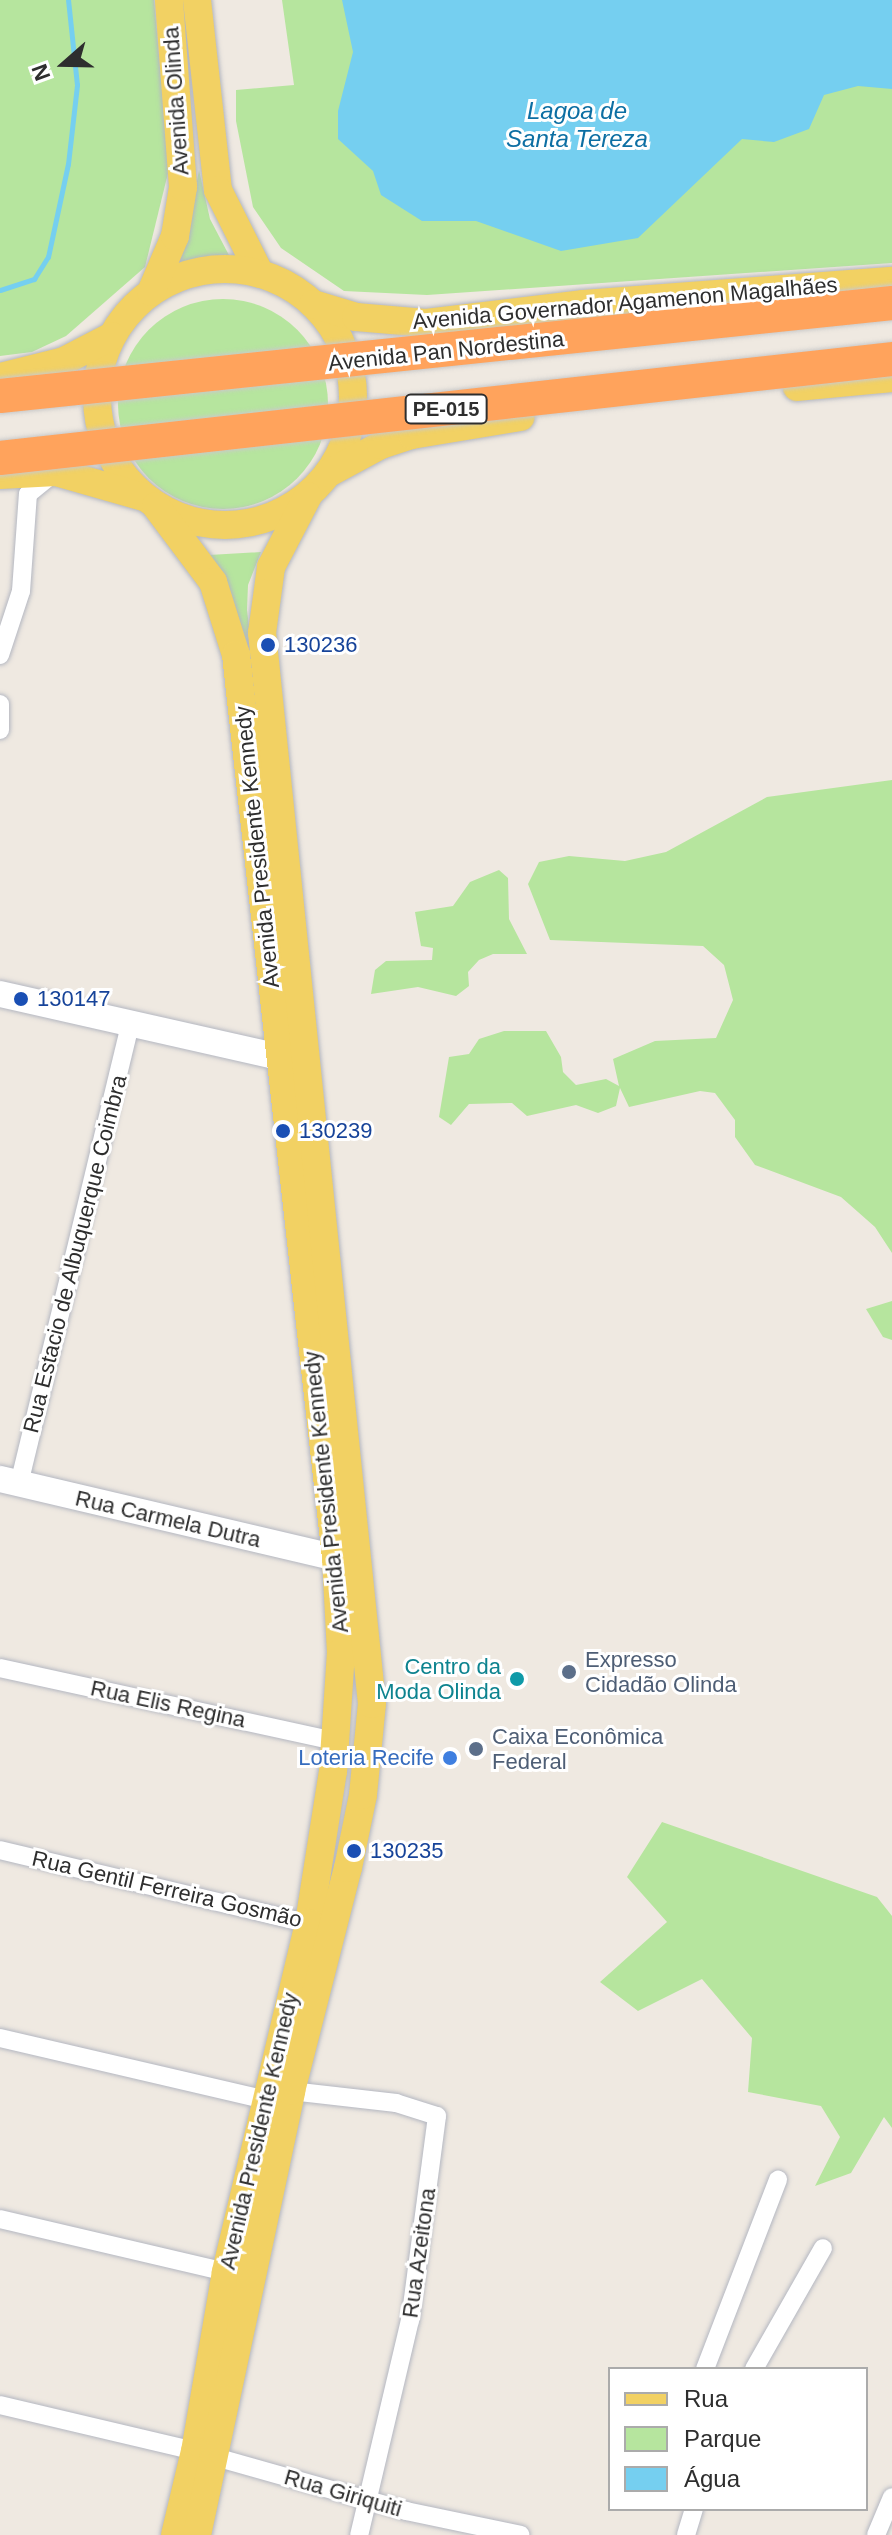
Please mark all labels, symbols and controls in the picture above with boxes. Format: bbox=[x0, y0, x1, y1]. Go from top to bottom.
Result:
north arrow bbox=[24, 24, 104, 104]
street label: Avenida Olinda bbox=[158, 26, 194, 176]
text: N bbox=[27, 61, 55, 84]
water label: Lagoa de Santa Tereza bbox=[506, 97, 648, 153]
street label: Avenida Governador Agamenon Magalhães bbox=[411, 271, 839, 335]
street label: Avenida Pan Nordestina bbox=[327, 325, 565, 377]
road number: PE-015 bbox=[404, 393, 488, 425]
place label: 130236 bbox=[284, 632, 357, 658]
marker: 130236 bbox=[259, 636, 277, 654]
street label: Avenida Presidente Kennedy bbox=[229, 705, 285, 989]
place label: 130147 bbox=[37, 986, 110, 1012]
marker: 130147 bbox=[12, 990, 30, 1008]
street label: Rua Estacio de Albuquerque Coimbra bbox=[18, 1072, 132, 1436]
place label: 130239 bbox=[299, 1118, 372, 1144]
marker: 130239 bbox=[274, 1122, 292, 1140]
street label: Avenida Presidente Kennedy bbox=[298, 1350, 354, 1634]
street label: Rua Carmela Dutra bbox=[73, 1485, 263, 1553]
place label: Expresso Cidadão Olinda bbox=[585, 1646, 737, 1698]
place label: Centro da Moda Olinda bbox=[376, 1653, 501, 1704]
marker: Expresso Cidadão Olinda bbox=[560, 1663, 578, 1681]
marker: Centro da Moda Olinda bbox=[508, 1670, 526, 1688]
street label: Rua Elis Regina bbox=[88, 1675, 248, 1733]
place label: Caixa Econômica Federal bbox=[492, 1723, 663, 1774]
marker: Caixa Econômica Federal bbox=[467, 1740, 485, 1758]
place label: Loteria Recife bbox=[298, 1745, 434, 1771]
marker: Loteria Recife bbox=[441, 1749, 459, 1767]
place label: 130235 bbox=[370, 1838, 443, 1864]
marker: 130235 bbox=[345, 1842, 363, 1860]
street label: Rua Gentil Ferreira Gosmão bbox=[29, 1845, 305, 1933]
street label: Avenida Presidente Kennedy bbox=[214, 1990, 304, 2272]
street label: Rua Azeitona bbox=[397, 2186, 441, 2320]
legend bbox=[608, 2367, 868, 2511]
text: Rua bbox=[684, 2385, 728, 2412]
text: Parque bbox=[684, 2425, 761, 2452]
street label: Rua Giriquiti bbox=[281, 2464, 405, 2522]
text: Água bbox=[684, 2465, 740, 2492]

